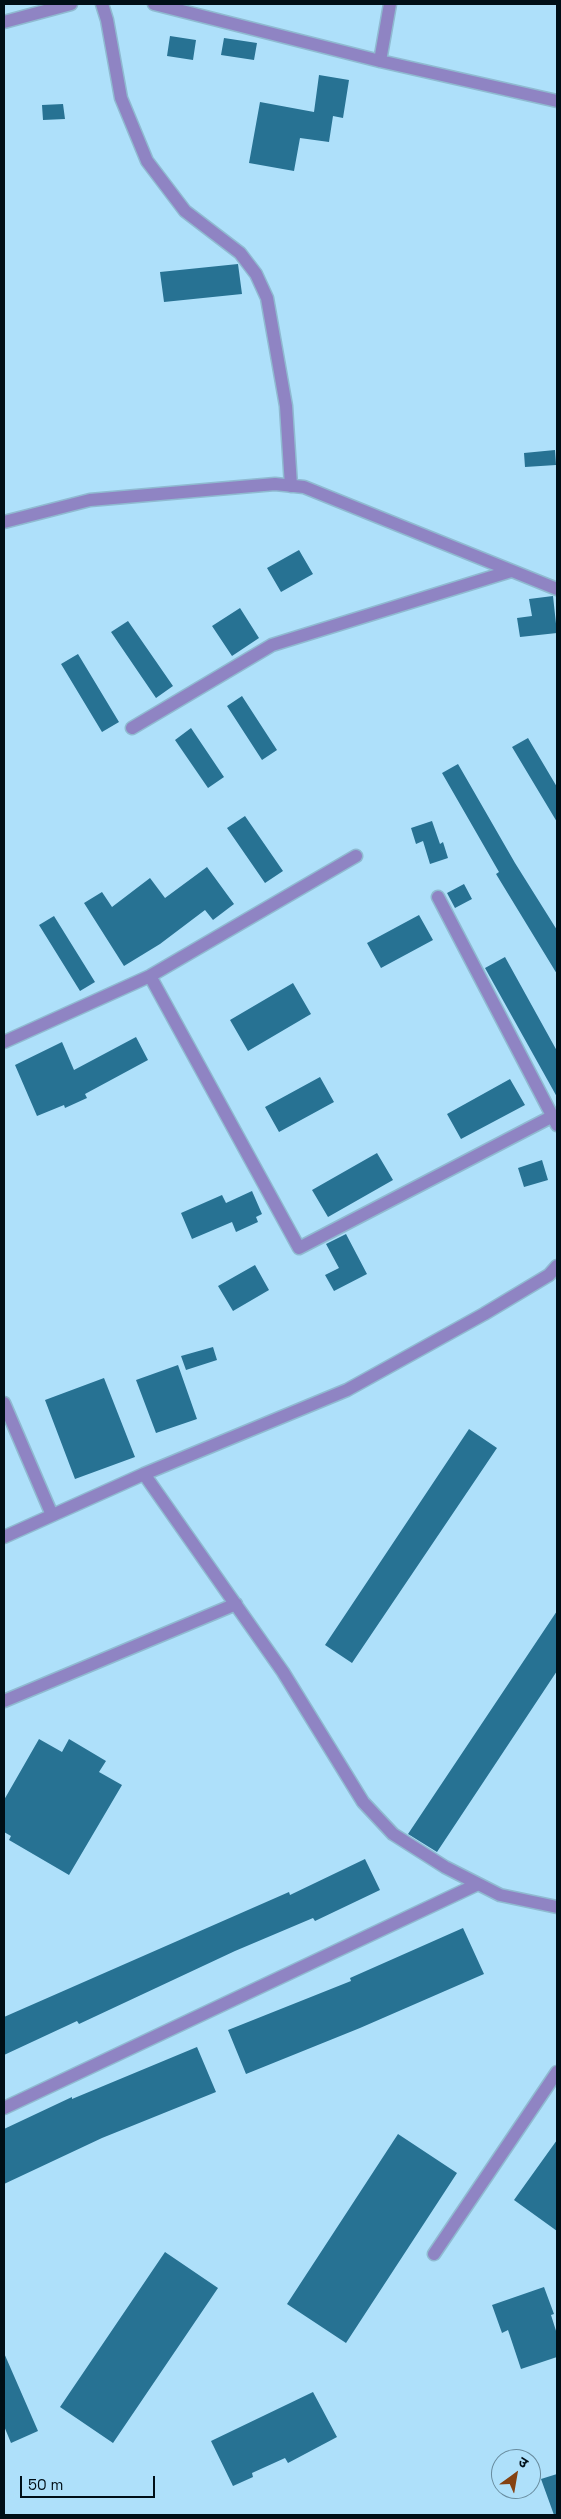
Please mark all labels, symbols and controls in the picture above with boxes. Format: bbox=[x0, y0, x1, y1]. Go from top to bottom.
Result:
north arrow bbox=[491, 2449, 541, 2499]
text: उ bbox=[515, 2452, 532, 2472]
scale bar bbox=[22, 2466, 158, 2498]
text: 50 m bbox=[28, 2475, 63, 2494]

